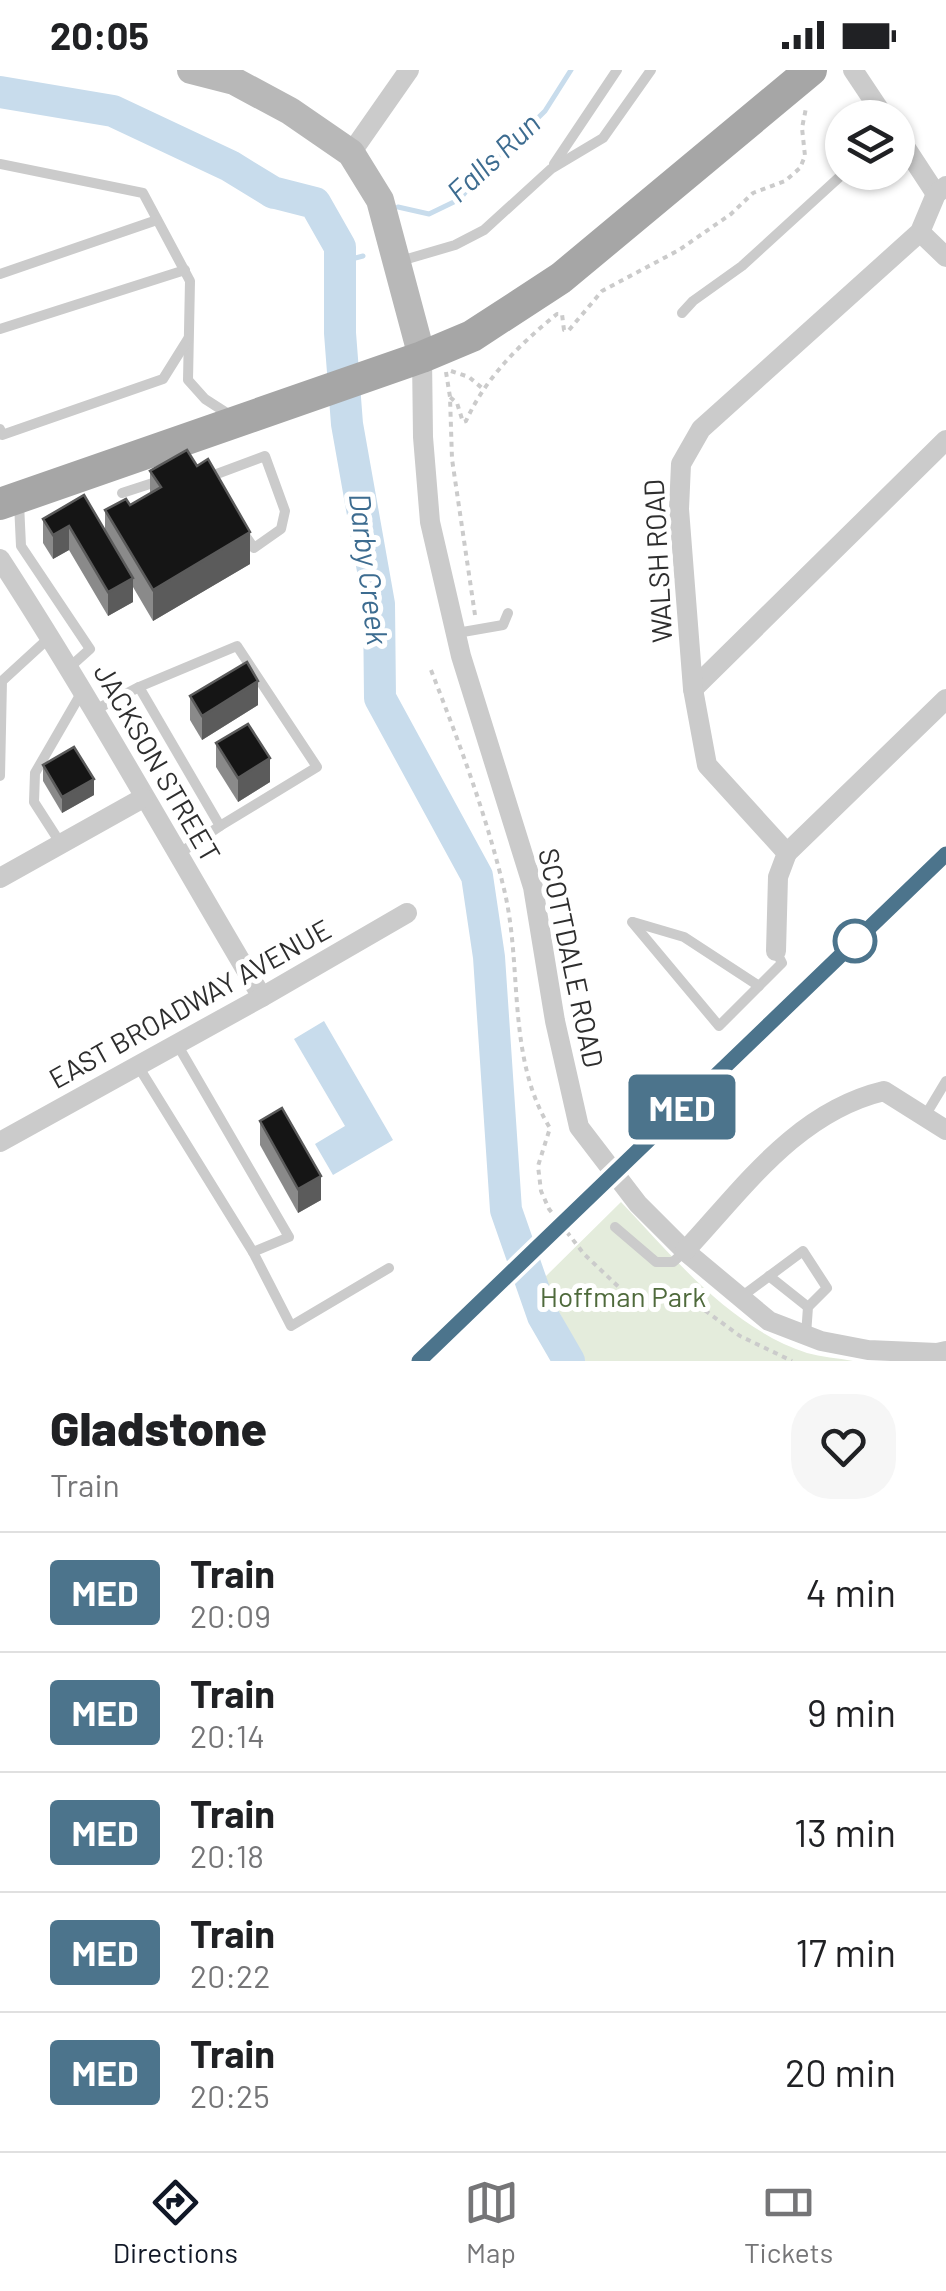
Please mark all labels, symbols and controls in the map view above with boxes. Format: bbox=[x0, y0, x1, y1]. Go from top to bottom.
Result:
text: 20:05 bbox=[50, 12, 149, 58]
map controls bbox=[825, 100, 915, 190]
button: layers bbox=[825, 100, 915, 190]
water label: Falls Run bbox=[439, 104, 547, 209]
street label: WALSH ROAD bbox=[636, 478, 678, 644]
water label: Darby Creek bbox=[343, 491, 397, 647]
street label: JACKSON STREET bbox=[87, 657, 228, 868]
street label: SCOTTDALE ROAD bbox=[532, 845, 612, 1071]
street label: EAST BROADWAY AVENUE bbox=[43, 911, 336, 1095]
unlabelled marker bbox=[834, 920, 876, 962]
line badge: MED bbox=[624, 1074, 740, 1140]
text: MED bbox=[648, 1086, 716, 1128]
park label: Hoffman Park bbox=[540, 1279, 706, 1313]
button: heart bbox=[791, 1394, 896, 1499]
text: Gladstone bbox=[50, 1398, 267, 1456]
text: Train bbox=[50, 1465, 120, 1503]
text: Train bbox=[190, 1550, 275, 1596]
text: 4 min bbox=[806, 1569, 896, 1615]
text: MED bbox=[71, 1571, 139, 1613]
text: 20:09 bbox=[190, 1596, 271, 1634]
text: Train bbox=[190, 1670, 275, 1716]
text: 9 min bbox=[807, 1689, 896, 1735]
text: MED bbox=[71, 1691, 139, 1733]
text: 20:14 bbox=[190, 1716, 265, 1754]
text: Train bbox=[190, 1790, 275, 1836]
text: 13 min bbox=[794, 1809, 896, 1855]
text: MED bbox=[71, 1811, 139, 1853]
text: 20:18 bbox=[190, 1836, 264, 1874]
text: Train bbox=[190, 1910, 275, 1956]
text: 17 min bbox=[796, 1929, 896, 1975]
text: MED bbox=[71, 1931, 139, 1973]
text: 20:22 bbox=[190, 1956, 270, 1994]
text: Train bbox=[190, 2030, 275, 2076]
text: 20 min bbox=[785, 2049, 896, 2095]
text: MED bbox=[71, 2051, 139, 2093]
text: 20:25 bbox=[190, 2076, 270, 2114]
tab: Directions bbox=[113, 2175, 238, 2269]
tab: Map bbox=[464, 2175, 519, 2269]
tab: Tickets bbox=[744, 2175, 833, 2269]

